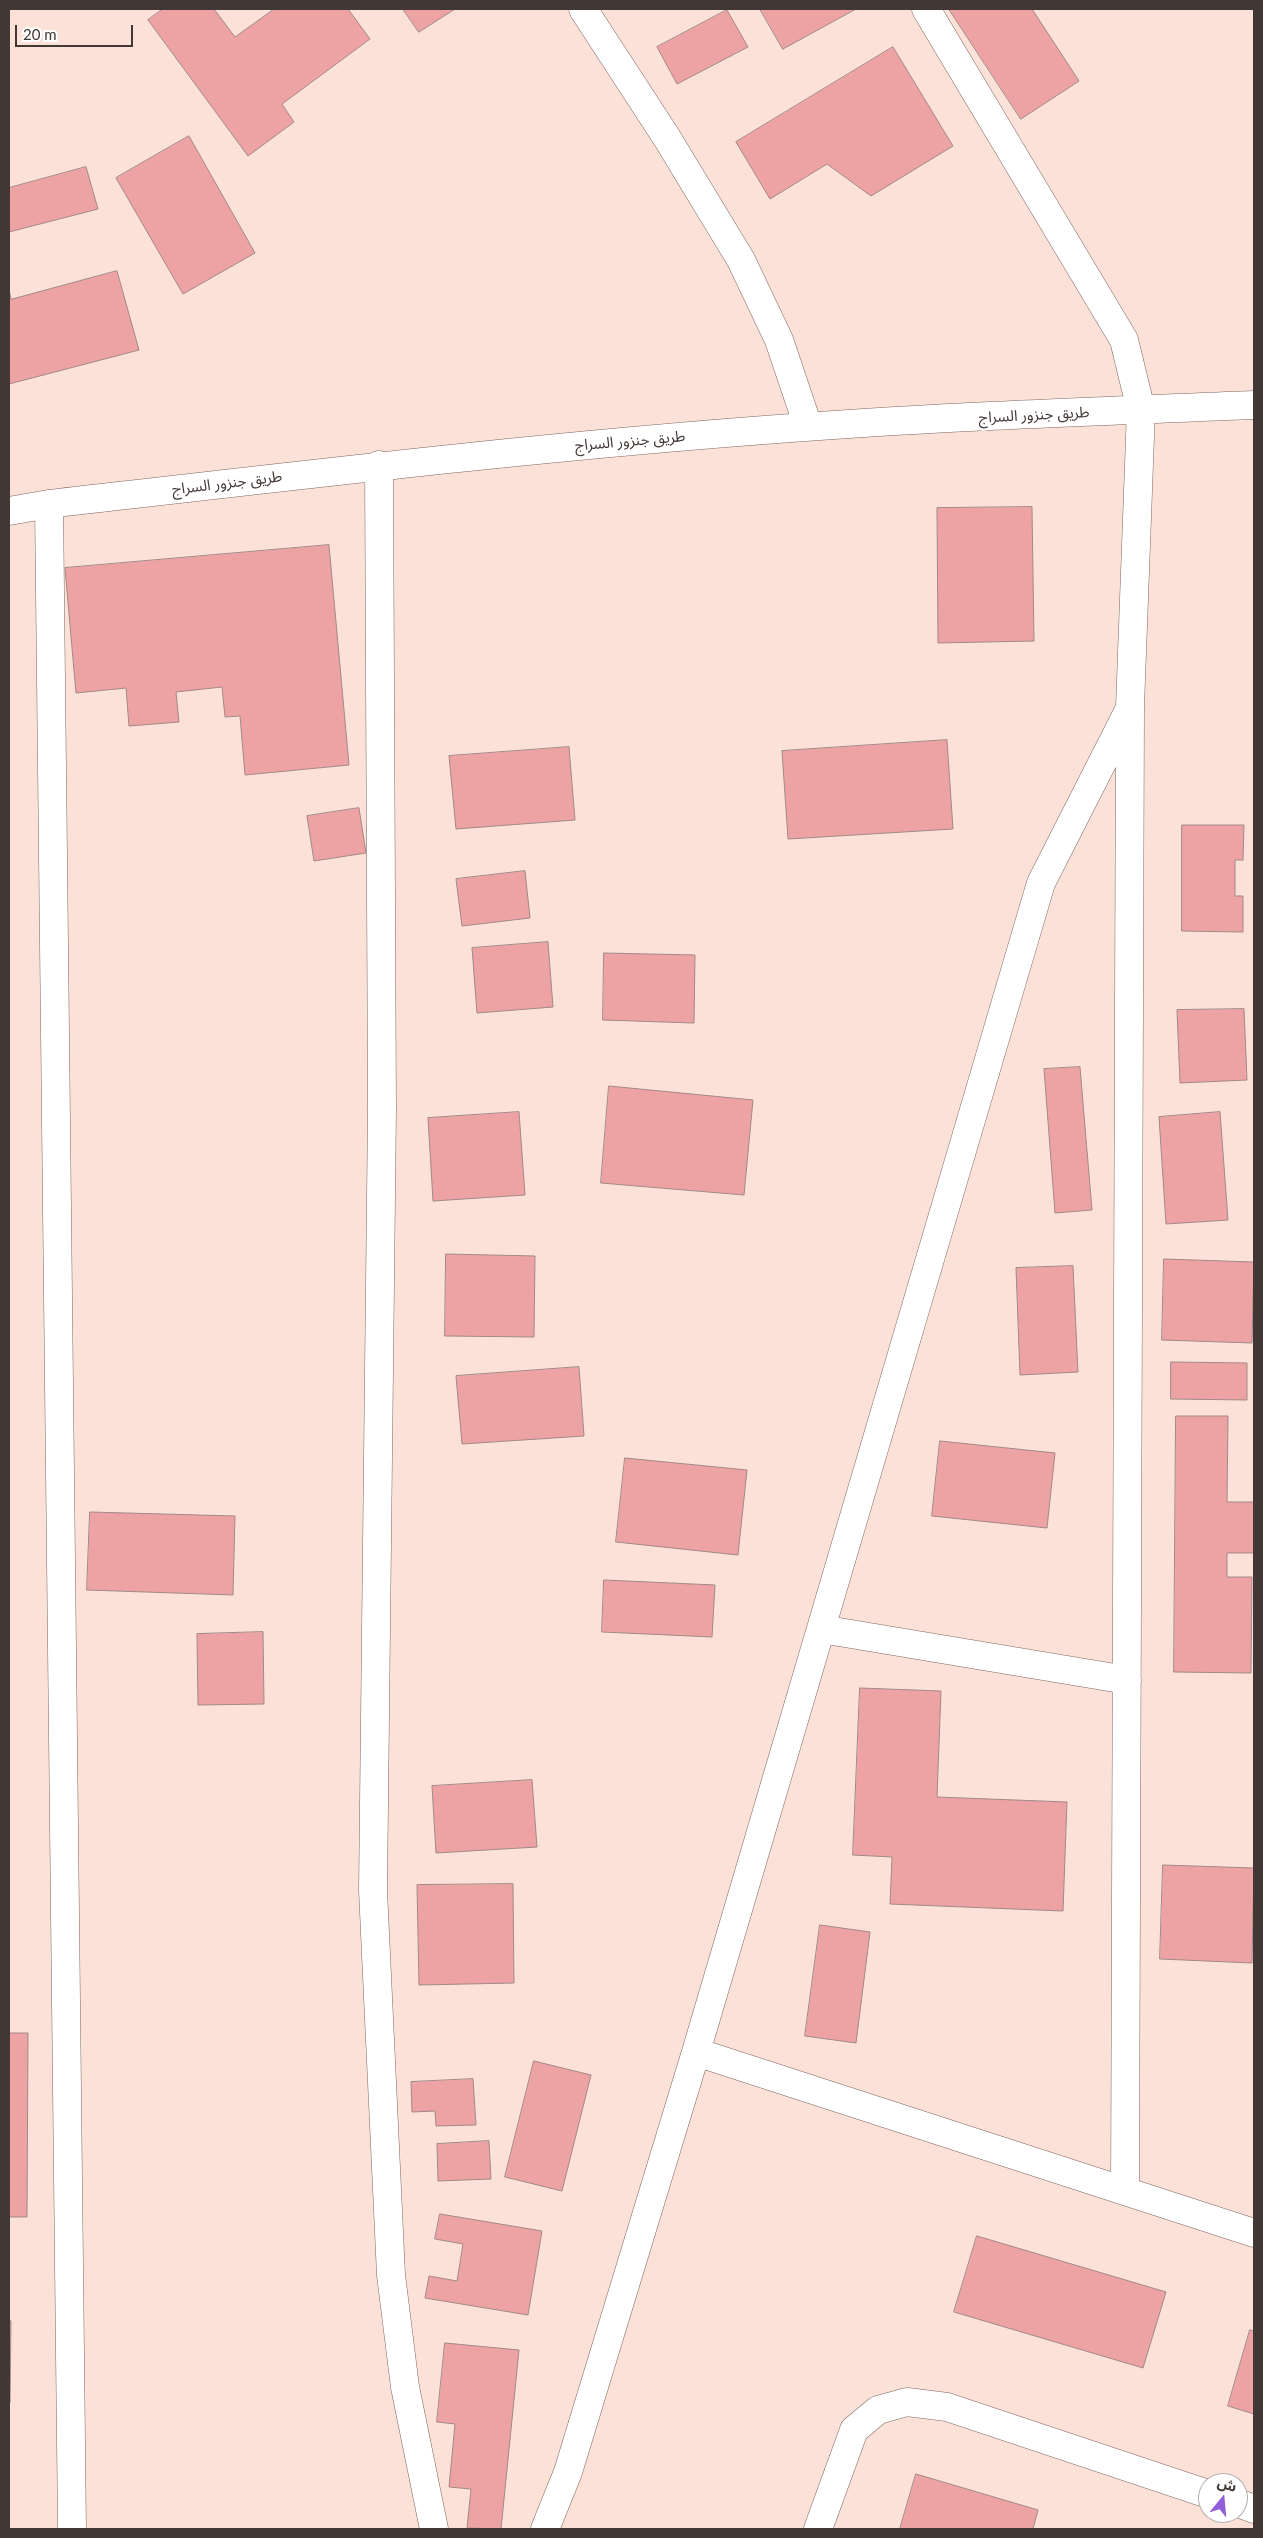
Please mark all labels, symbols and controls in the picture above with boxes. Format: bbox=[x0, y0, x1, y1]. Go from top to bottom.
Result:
scale bar bbox=[18, 15, 135, 47]
text: 20 m bbox=[23, 25, 57, 43]
street label: طريق جنزور السراج bbox=[978, 403, 1090, 427]
street label: طريق جنزور السراج bbox=[574, 427, 686, 455]
street label: طريق جنزور السراج bbox=[171, 467, 283, 499]
north arrow bbox=[1198, 2473, 1248, 2523]
text: ش bbox=[1216, 2473, 1239, 2495]

